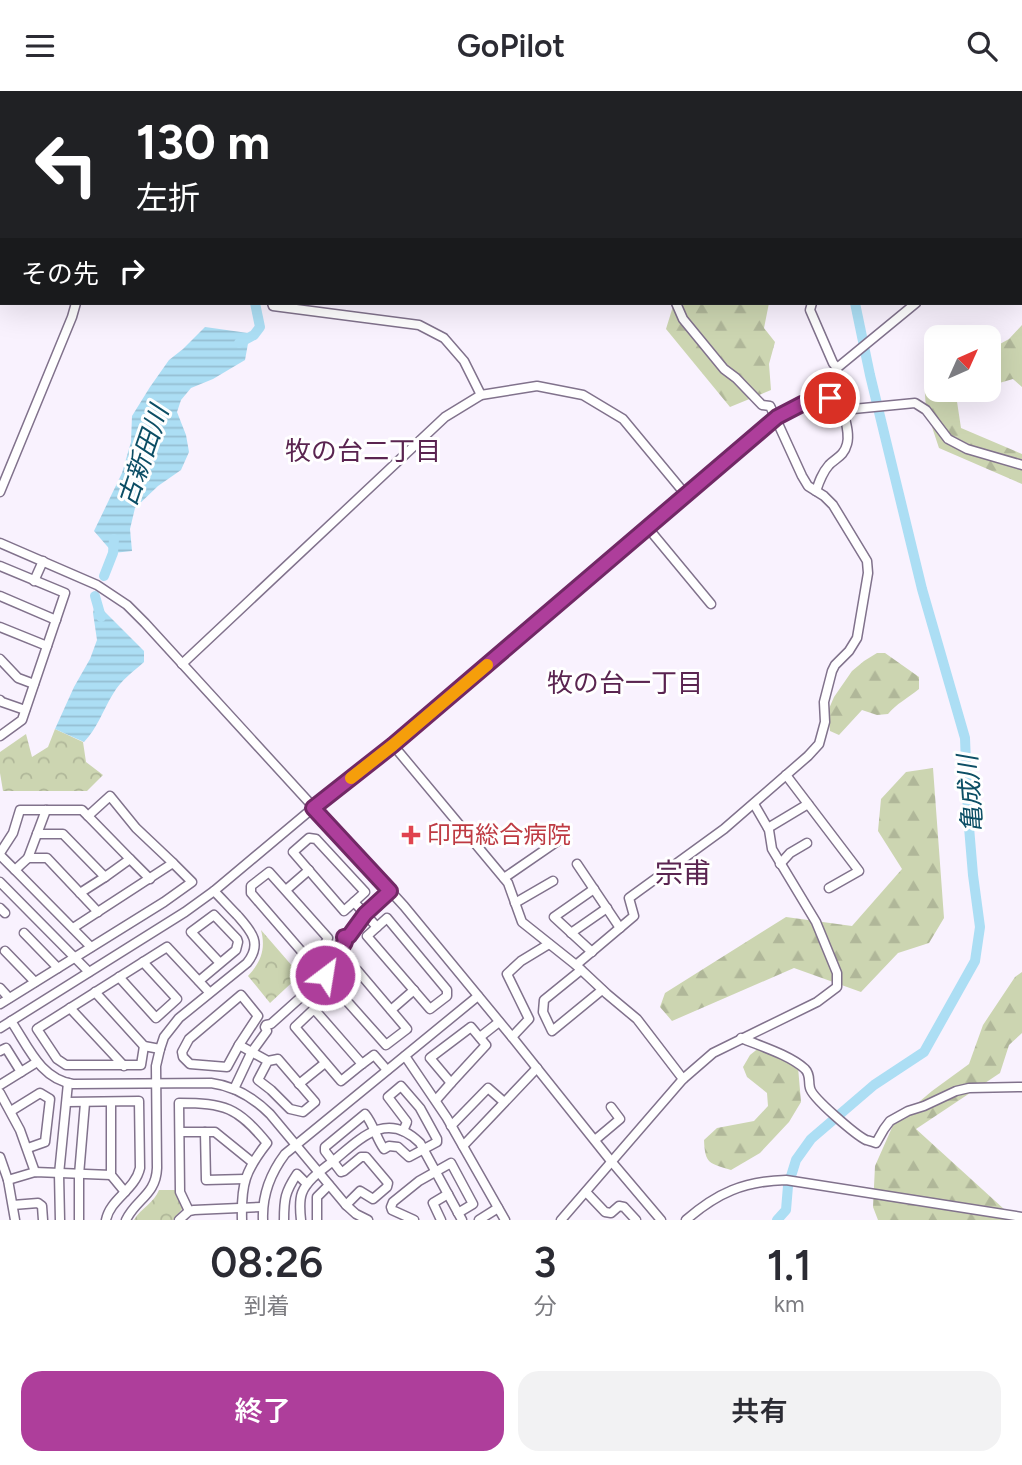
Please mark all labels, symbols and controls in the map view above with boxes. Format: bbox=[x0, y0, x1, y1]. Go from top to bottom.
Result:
icon: menu bbox=[21, 27, 59, 65]
text: GoPilot bbox=[457, 27, 565, 65]
icon: search bbox=[963, 27, 1001, 65]
text: 130 m bbox=[136, 112, 270, 171]
icon: left bbox=[21, 119, 112, 210]
text: 左折 bbox=[136, 179, 200, 217]
icon: right bbox=[113, 252, 151, 290]
text: その先 bbox=[21, 258, 99, 290]
north arrow bbox=[924, 325, 1001, 403]
map controls bbox=[924, 325, 1001, 402]
pin bbox=[800, 368, 860, 428]
icon: arrive bbox=[811, 379, 849, 417]
water label: 古新田川 bbox=[111, 399, 176, 510]
district label: 牧の台二丁目 bbox=[285, 435, 441, 467]
district label: 牧の台一丁目 bbox=[547, 667, 703, 699]
water label: 亀成川 bbox=[951, 751, 989, 834]
place label: 印西総合病院 bbox=[427, 820, 571, 849]
marker: 印西総合病院 bbox=[401, 825, 421, 845]
district label: 宗甫 bbox=[655, 856, 711, 890]
position arrow bbox=[288, 938, 362, 1012]
text: 08:26 bbox=[210, 1237, 323, 1288]
text: 3 bbox=[533, 1237, 556, 1288]
text: 1.1 bbox=[767, 1240, 812, 1291]
text: km bbox=[774, 1290, 805, 1318]
text: 到着 bbox=[244, 1292, 290, 1320]
text: 分 bbox=[533, 1292, 556, 1320]
button: 終了 bbox=[21, 1371, 504, 1451]
button: 共有 bbox=[518, 1371, 1001, 1451]

